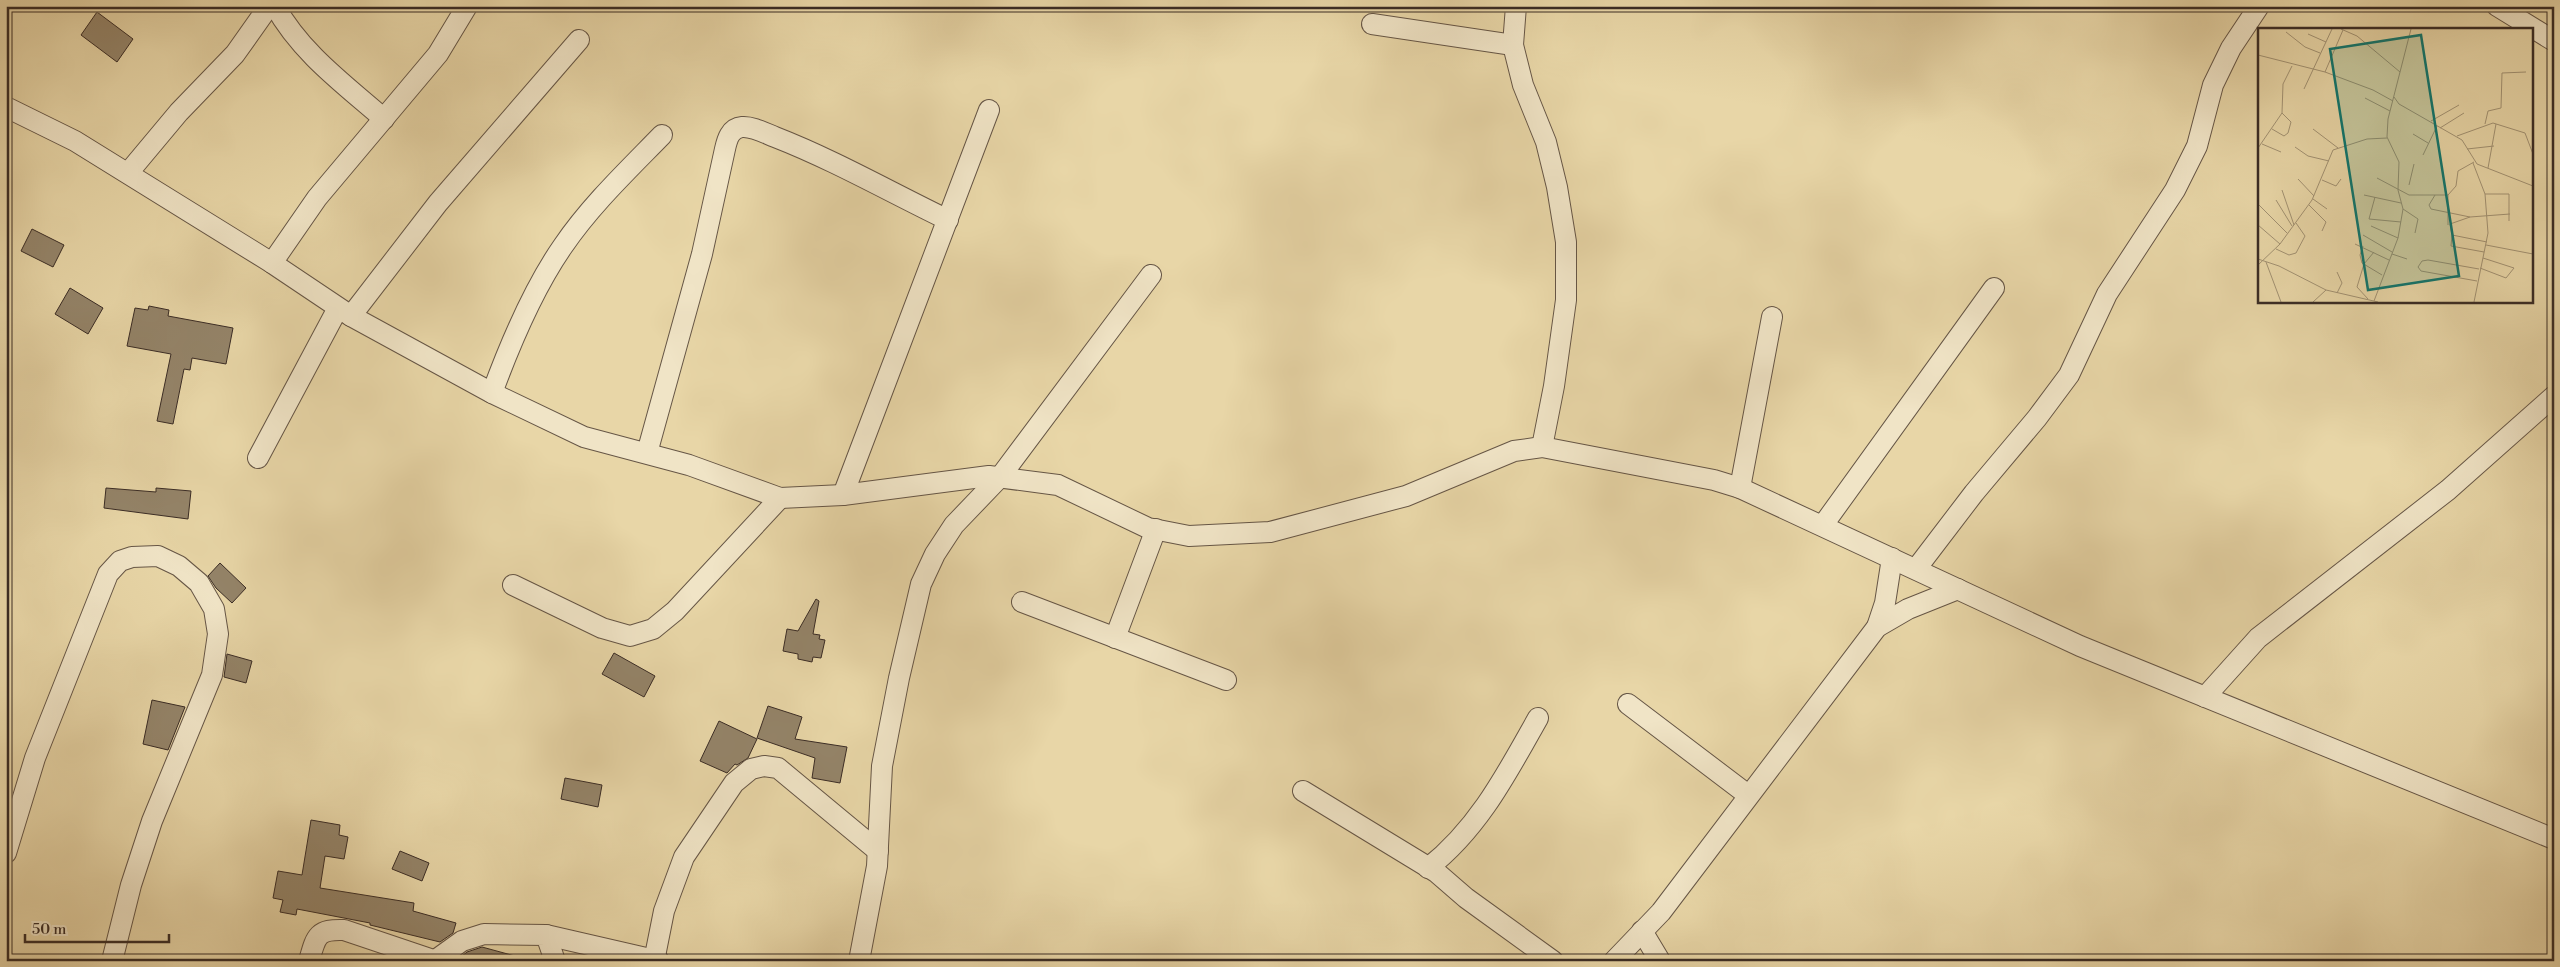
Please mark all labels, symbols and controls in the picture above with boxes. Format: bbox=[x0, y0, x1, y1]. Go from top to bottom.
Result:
inset map bbox=[2258, 28, 2532, 302]
scale bar bbox=[25, 912, 169, 944]
text: 50 m bbox=[32, 920, 66, 939]

